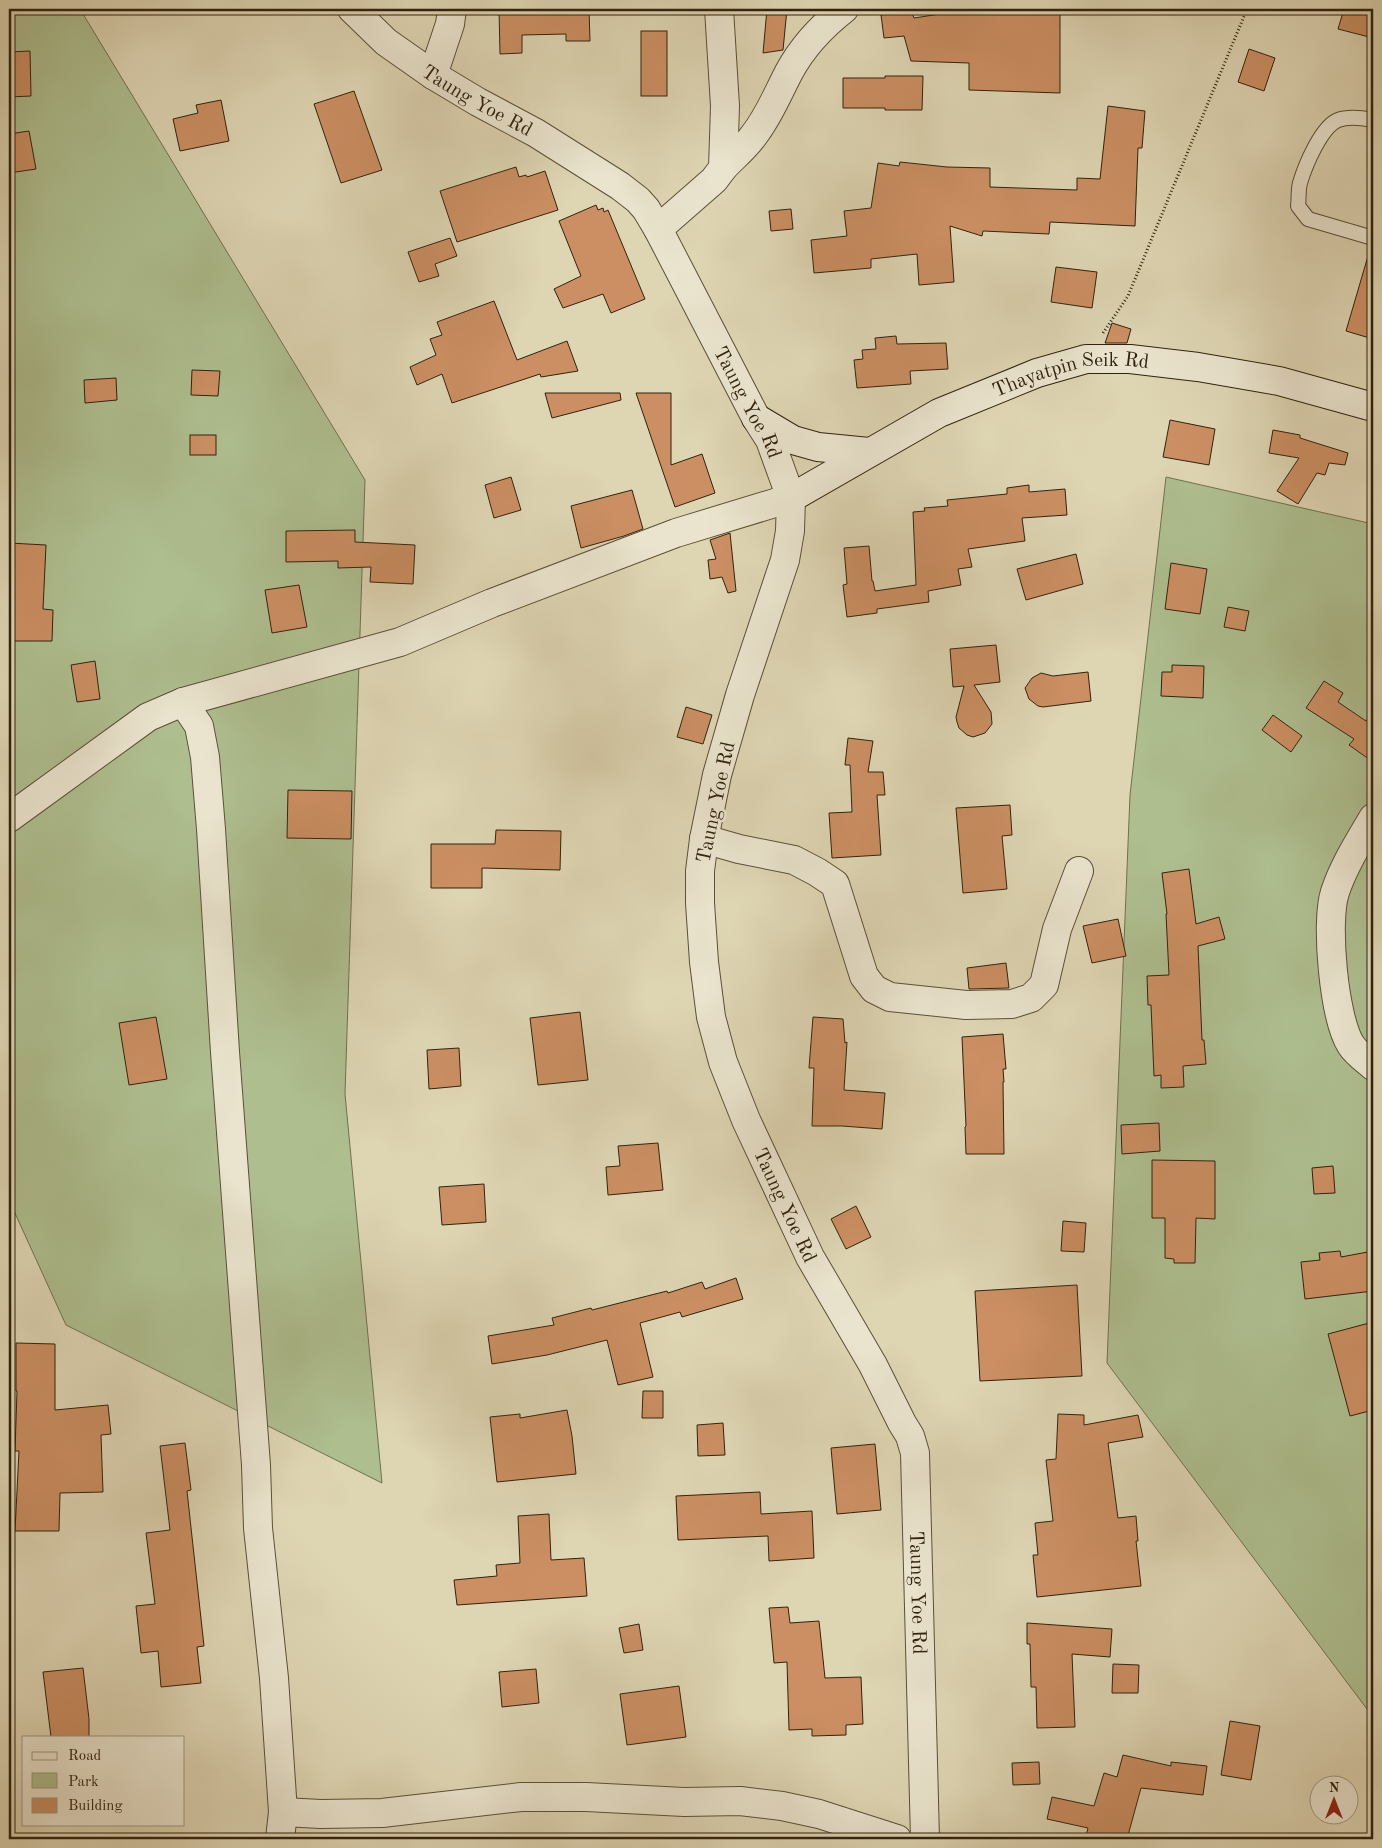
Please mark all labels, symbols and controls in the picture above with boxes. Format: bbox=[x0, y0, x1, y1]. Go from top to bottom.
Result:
street label: Taung Yoe Rd bbox=[417, 62, 535, 141]
street label: Taung Yoe Rd bbox=[709, 344, 784, 461]
street label: Thayatpin Seik Rd bbox=[990, 350, 1150, 402]
street label: Taung Yoe Rd bbox=[694, 740, 740, 865]
street label: Taung Yoe Rd bbox=[749, 1145, 819, 1266]
street label: Taung Yoe Rd bbox=[905, 1531, 928, 1655]
legend bbox=[22, 1736, 185, 1826]
text: Road bbox=[68, 1749, 102, 1764]
text: Park bbox=[68, 1775, 99, 1790]
north arrow bbox=[1310, 1776, 1360, 1826]
text: N bbox=[1329, 1781, 1340, 1795]
text: Building bbox=[68, 1799, 123, 1814]

